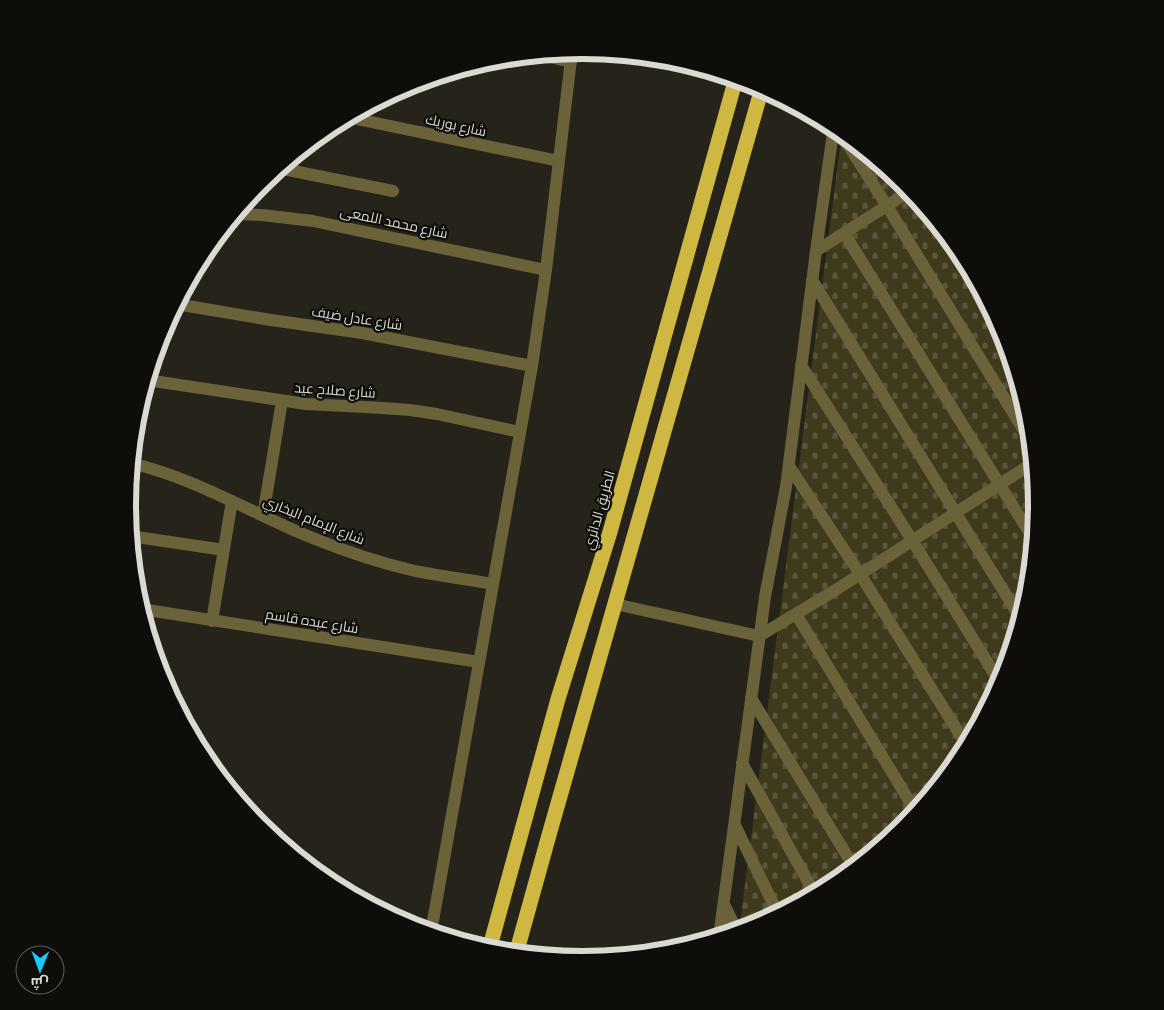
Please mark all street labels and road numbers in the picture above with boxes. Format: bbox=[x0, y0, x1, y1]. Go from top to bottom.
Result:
street label: شارع بوريك bbox=[424, 111, 488, 140]
street label: شارع محمد اللمعى bbox=[338, 203, 449, 242]
street label: شارع عادل ضيف bbox=[310, 303, 403, 334]
street label: شارع صلاح عيد bbox=[294, 379, 376, 402]
street label: الطريق الدائري bbox=[580, 468, 622, 553]
street label: شارع الإمام البخاري bbox=[259, 492, 367, 551]
street label: شارع عبده قاسم bbox=[264, 606, 360, 638]

